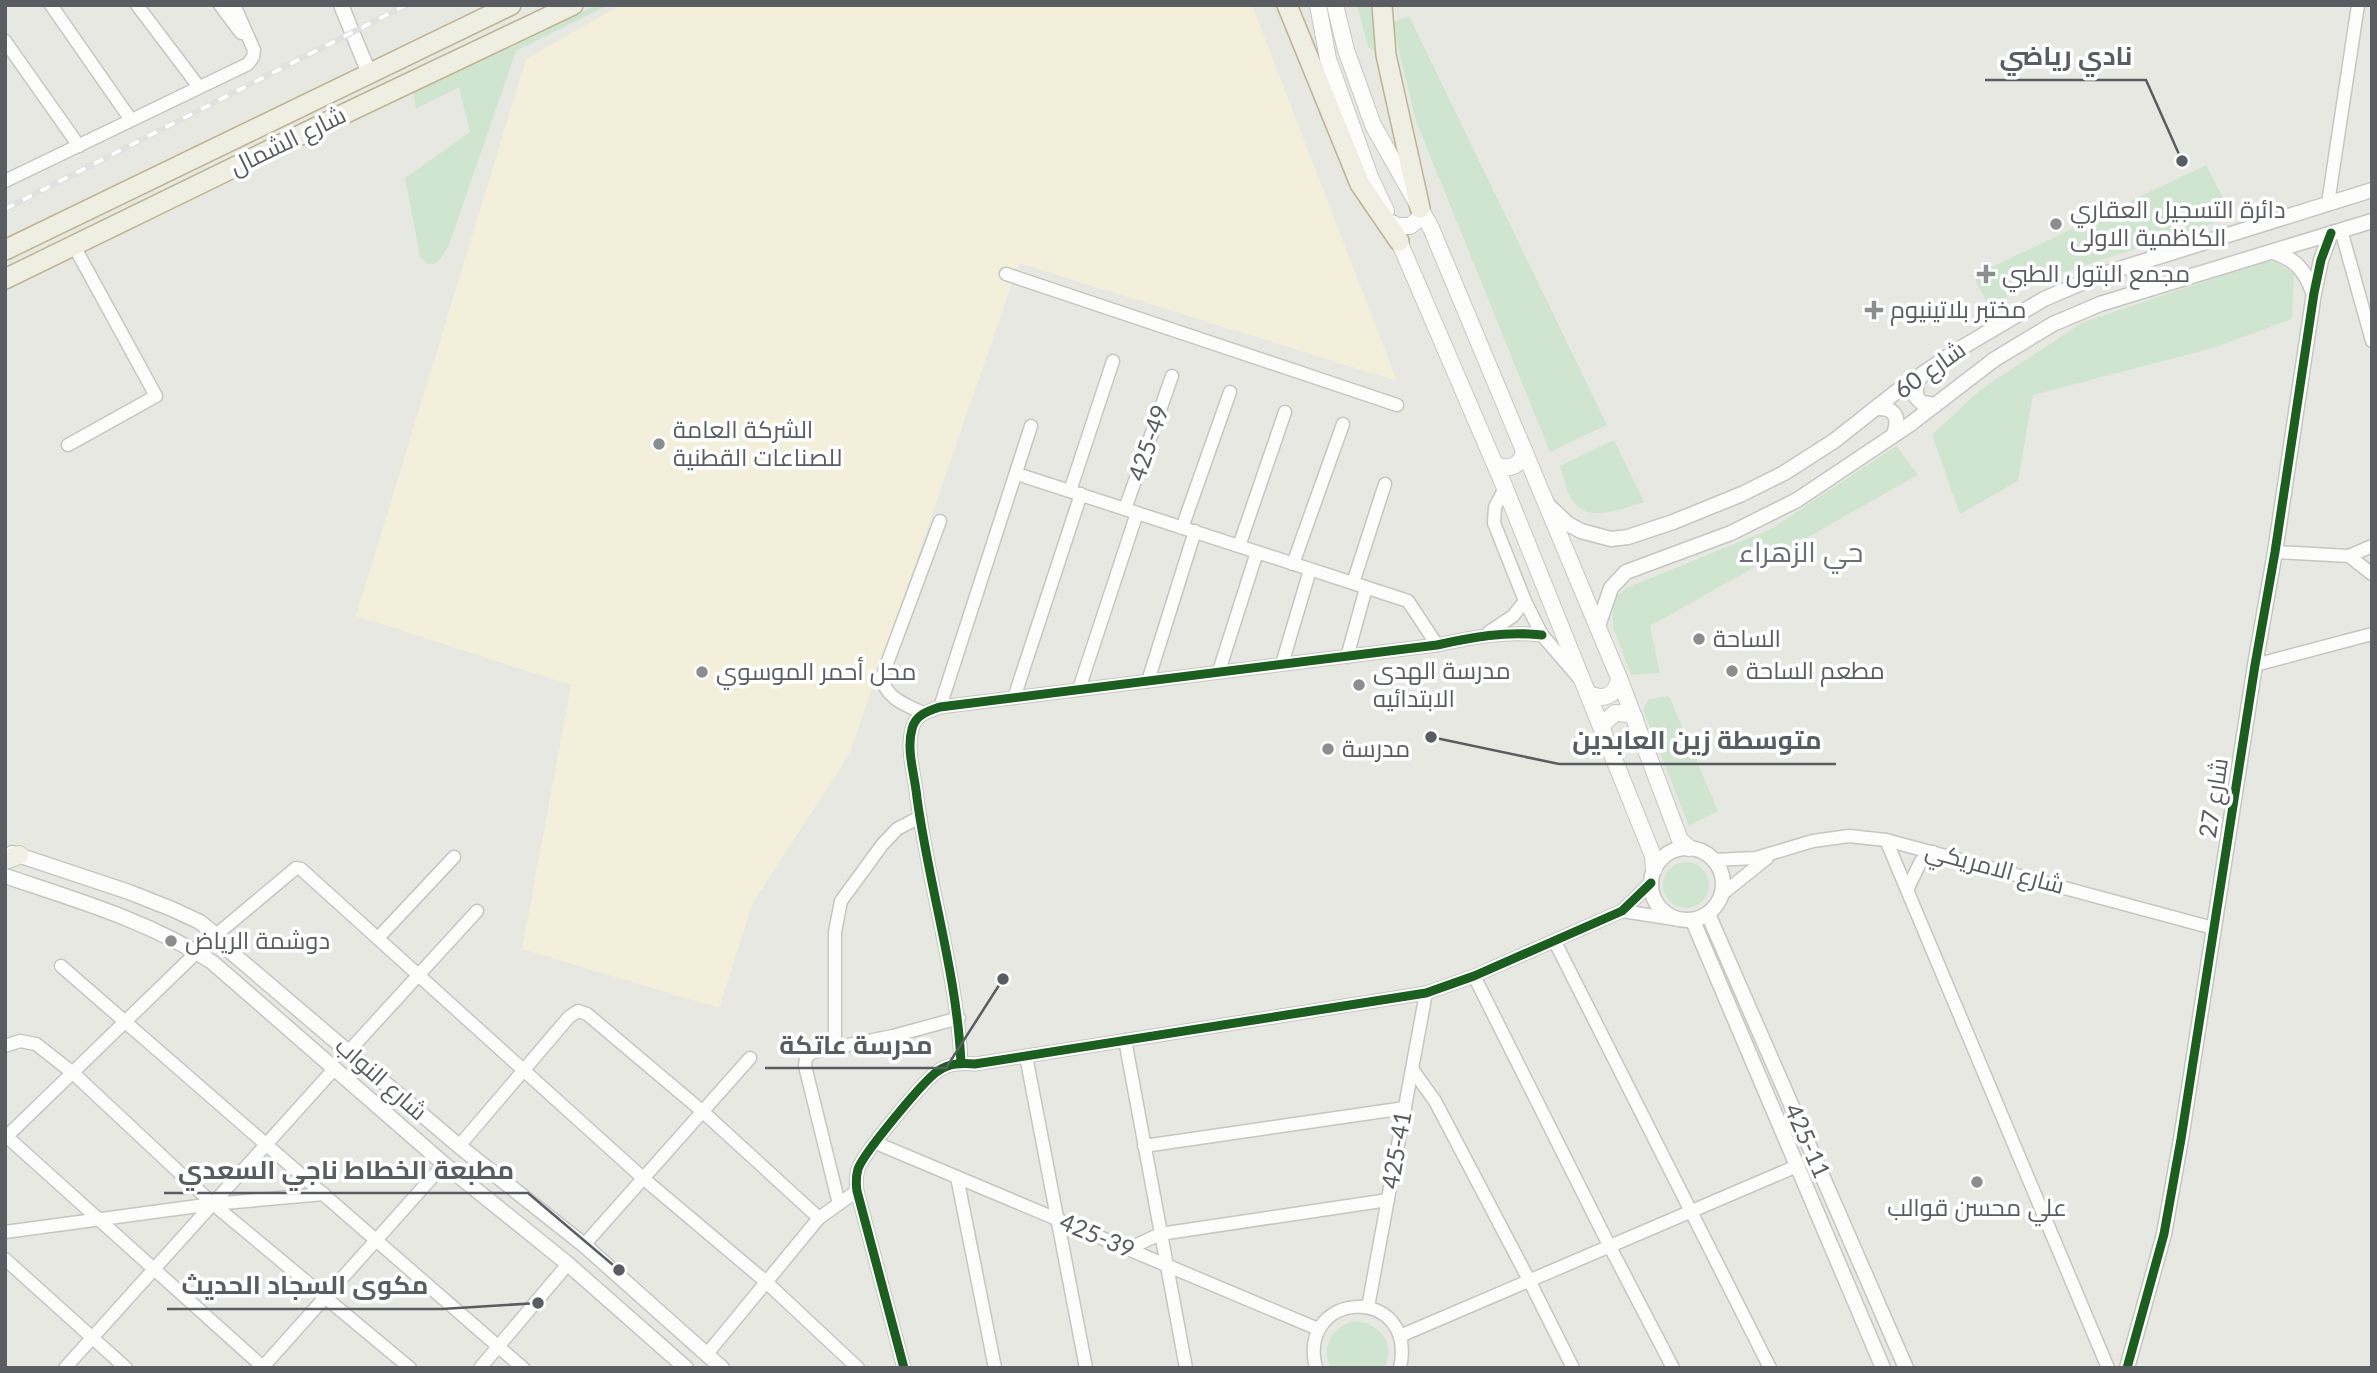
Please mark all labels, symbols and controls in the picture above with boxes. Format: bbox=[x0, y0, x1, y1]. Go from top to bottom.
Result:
callout: نادي رياضي bbox=[1985, 33, 2146, 80]
text: نادي رياضي bbox=[2000, 39, 2132, 77]
street label: شارع الشمال bbox=[225, 99, 351, 183]
place label: دائرة التسجيل العقاري الكاظمية الاولى bbox=[2070, 194, 2286, 252]
marker: دائرة التسجيل العقاري الكاظمية الاولى bbox=[2048, 216, 2064, 232]
place label: مجمع البتول الطبي bbox=[2002, 258, 2190, 293]
marker: مجمع البتول الطبي bbox=[1976, 264, 1996, 284]
place label: مختبر بلاتينيوم bbox=[1890, 294, 2026, 326]
marker: مختبر بلاتينيوم bbox=[1864, 300, 1884, 320]
street label: شارع 60 bbox=[1888, 334, 1972, 406]
street label: 425-49 bbox=[1121, 401, 1174, 484]
place label: الشركة العامة للصناعات القطنية bbox=[673, 414, 842, 471]
marker: الشركة العامة للصناعات القطنية bbox=[651, 436, 667, 452]
district label: حي الزهراء bbox=[1739, 534, 1863, 574]
place label: الساحة bbox=[1713, 623, 1781, 652]
marker: الساحة bbox=[1691, 631, 1707, 647]
place label: مدرسة الهدى الابتدائيه bbox=[1373, 655, 1511, 712]
place label: مطعم الساحة bbox=[1746, 655, 1885, 687]
place label: محل أحمر الموسوي bbox=[716, 656, 916, 690]
marker: مطعم الساحة bbox=[1724, 663, 1740, 679]
marker: محل أحمر الموسوي bbox=[694, 664, 710, 680]
marker: مدرسة الهدى الابتدائيه bbox=[1351, 677, 1367, 693]
callout: متوسطة زين العابدين bbox=[1559, 717, 1836, 764]
text: متوسطة زين العابدين bbox=[1572, 723, 1822, 756]
place label: مدرسة bbox=[1342, 733, 1410, 762]
marker: مدرسة bbox=[1320, 741, 1336, 757]
street label: شارع 27 bbox=[2192, 756, 2236, 840]
street label: شارع الامريكي bbox=[1921, 834, 2068, 905]
place label: دوشمة الرياض bbox=[185, 925, 330, 955]
marker: دوشمة الرياض bbox=[163, 933, 179, 949]
callout: مدرسة عاتكة bbox=[765, 1021, 946, 1068]
text: مدرسة عاتكة bbox=[779, 1028, 933, 1060]
street label: شارع النواب bbox=[328, 1030, 434, 1128]
street label: 425-11 bbox=[1779, 1099, 1838, 1182]
street label: 425-41 bbox=[1374, 1109, 1417, 1191]
callout: مطبعة الخطاط ناجي السعدي bbox=[164, 1146, 528, 1193]
text: مطبعة الخطاط ناجي السعدي bbox=[178, 1153, 514, 1191]
marker: علي محسن قوالب bbox=[1969, 1174, 1985, 1190]
place label: علي محسن قوالب bbox=[1887, 1192, 2067, 1227]
street label: 425-39 bbox=[1056, 1206, 1139, 1263]
callout: مكوى السجاد الحديث bbox=[167, 1262, 442, 1309]
text: مكوى السجاد الحديث bbox=[182, 1268, 428, 1300]

